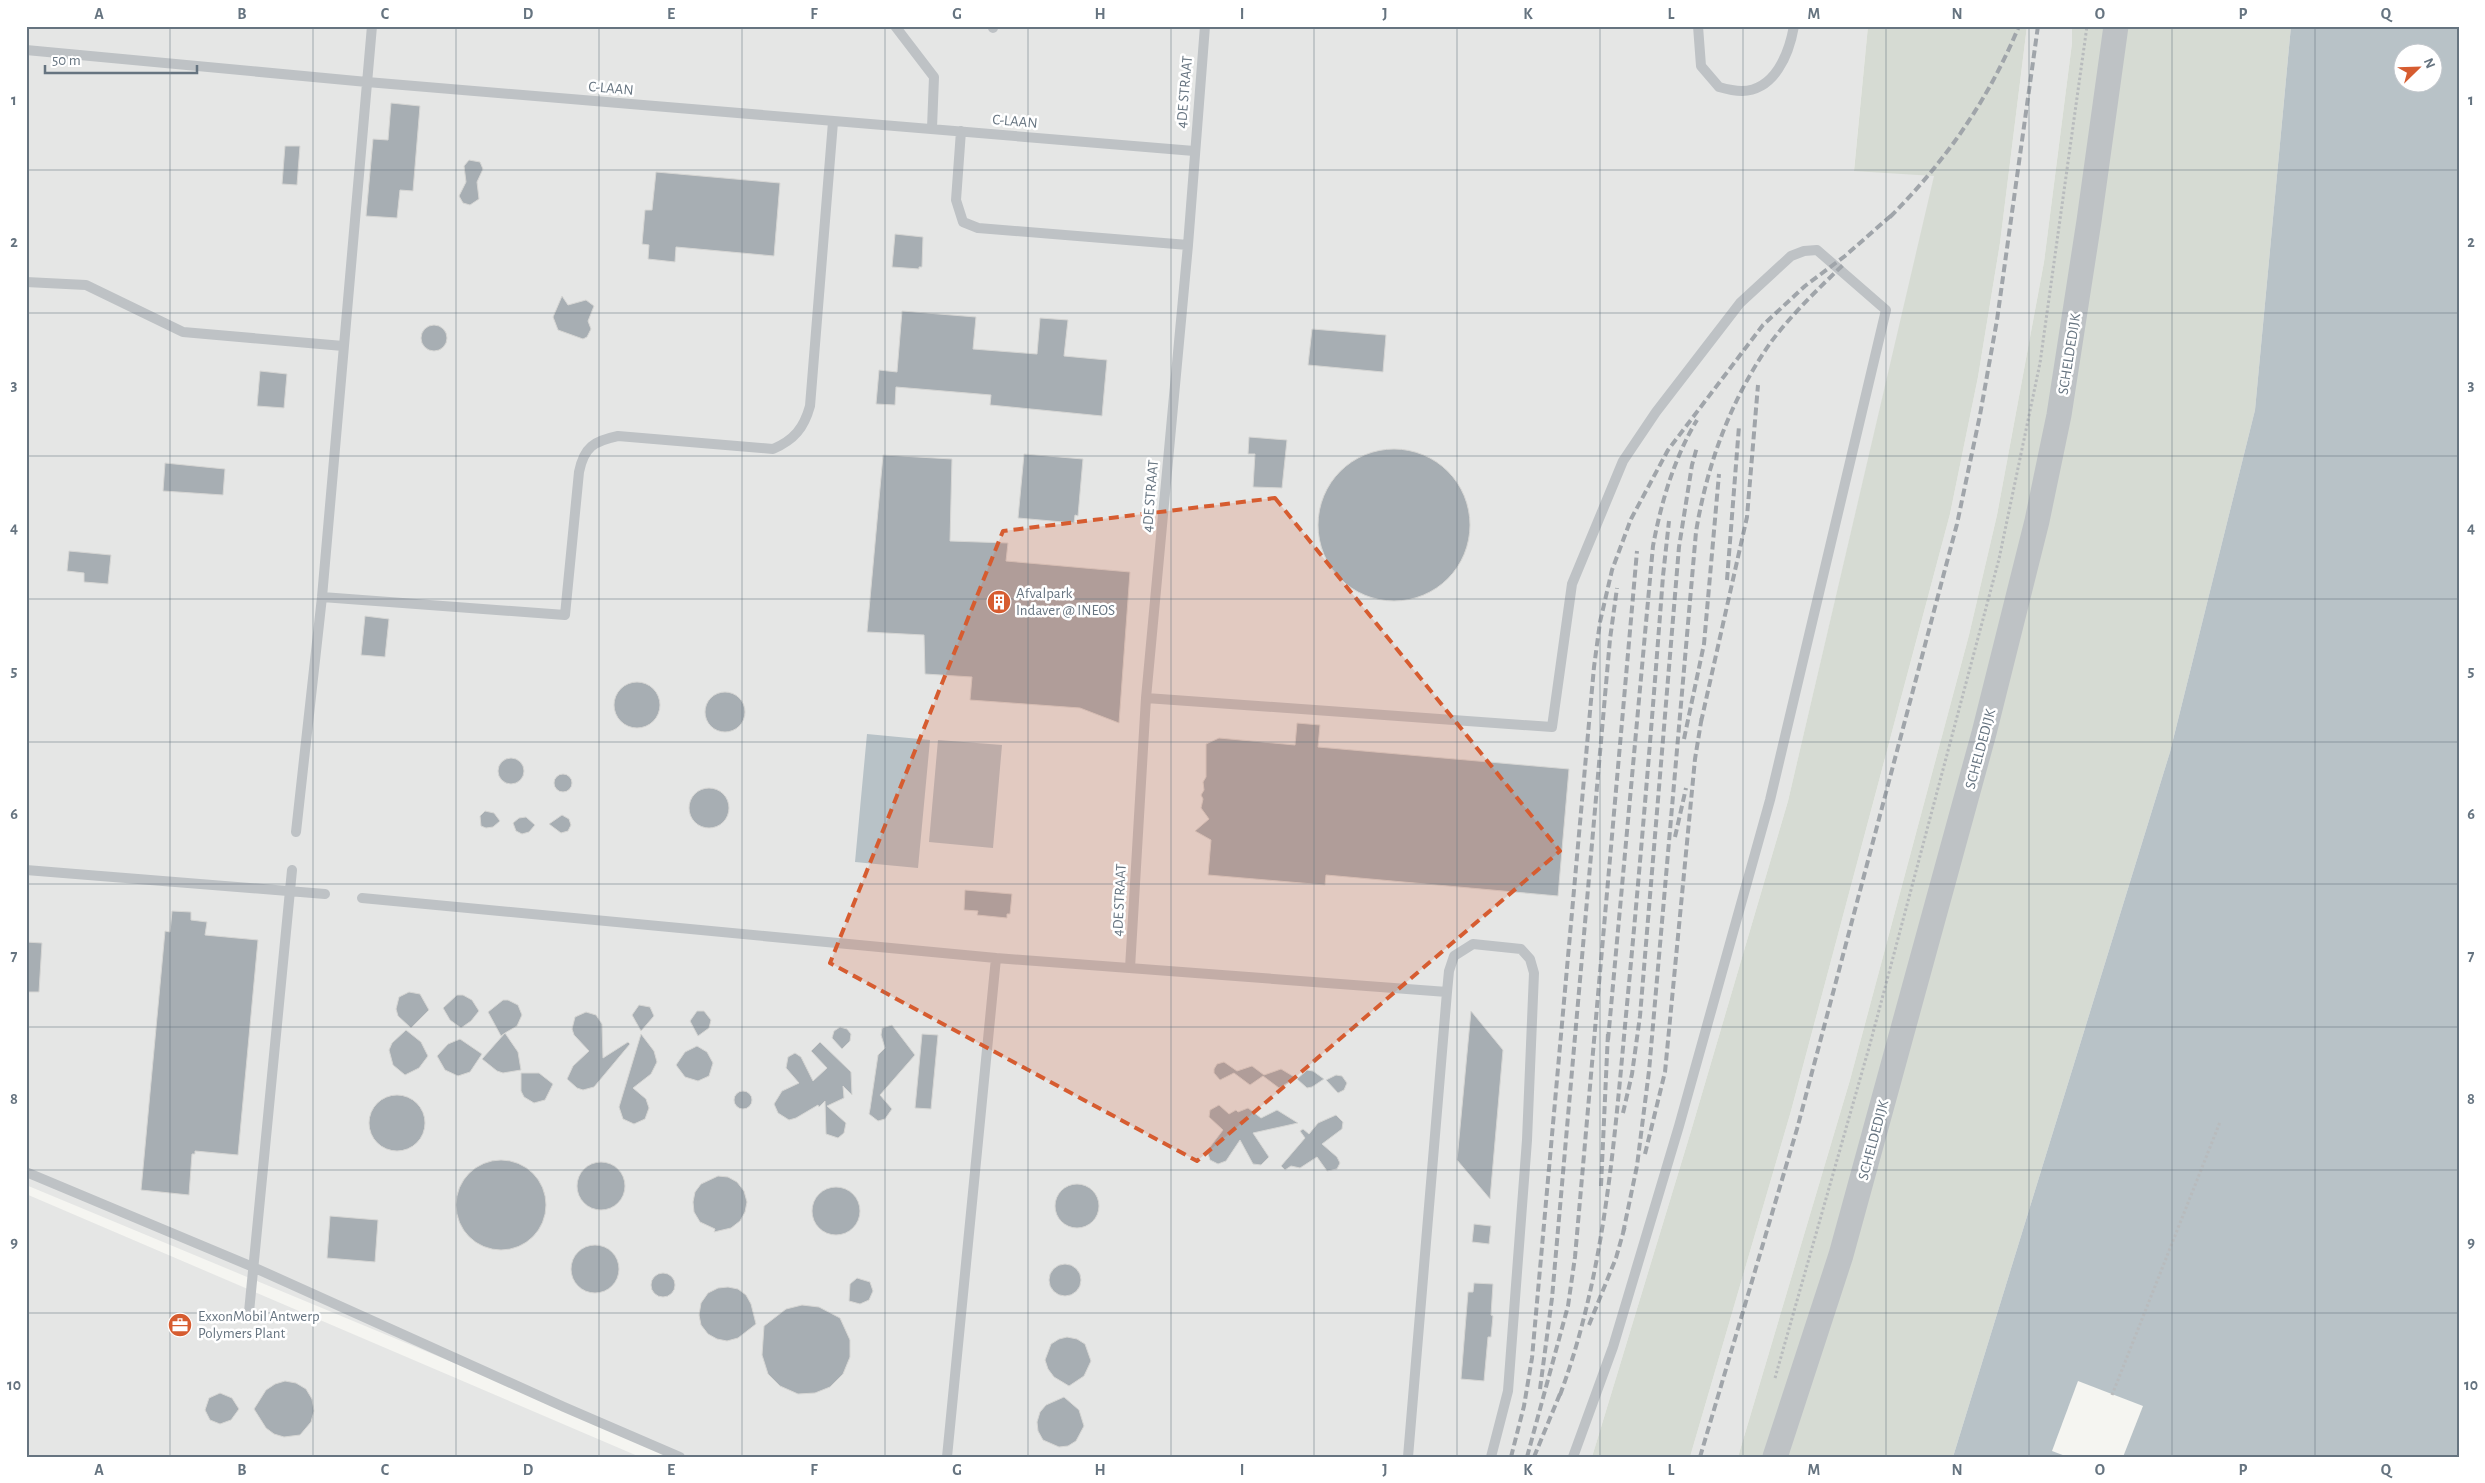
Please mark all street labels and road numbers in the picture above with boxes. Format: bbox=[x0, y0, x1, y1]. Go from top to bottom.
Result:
street label: 4DE STRAAT bbox=[1174, 54, 1195, 129]
street label: C-LAAN bbox=[588, 79, 634, 98]
street label: C-LAAN bbox=[992, 112, 1038, 131]
street label: SCHELDEDIJK bbox=[2056, 312, 2083, 396]
street label: 4DE STRAAT bbox=[1140, 458, 1161, 533]
street label: SCHELDEDIJK bbox=[1963, 707, 1999, 791]
street label: 4DE STRAAT bbox=[1110, 863, 1129, 937]
street label: SCHELDEDIJK bbox=[1856, 1098, 1892, 1182]

